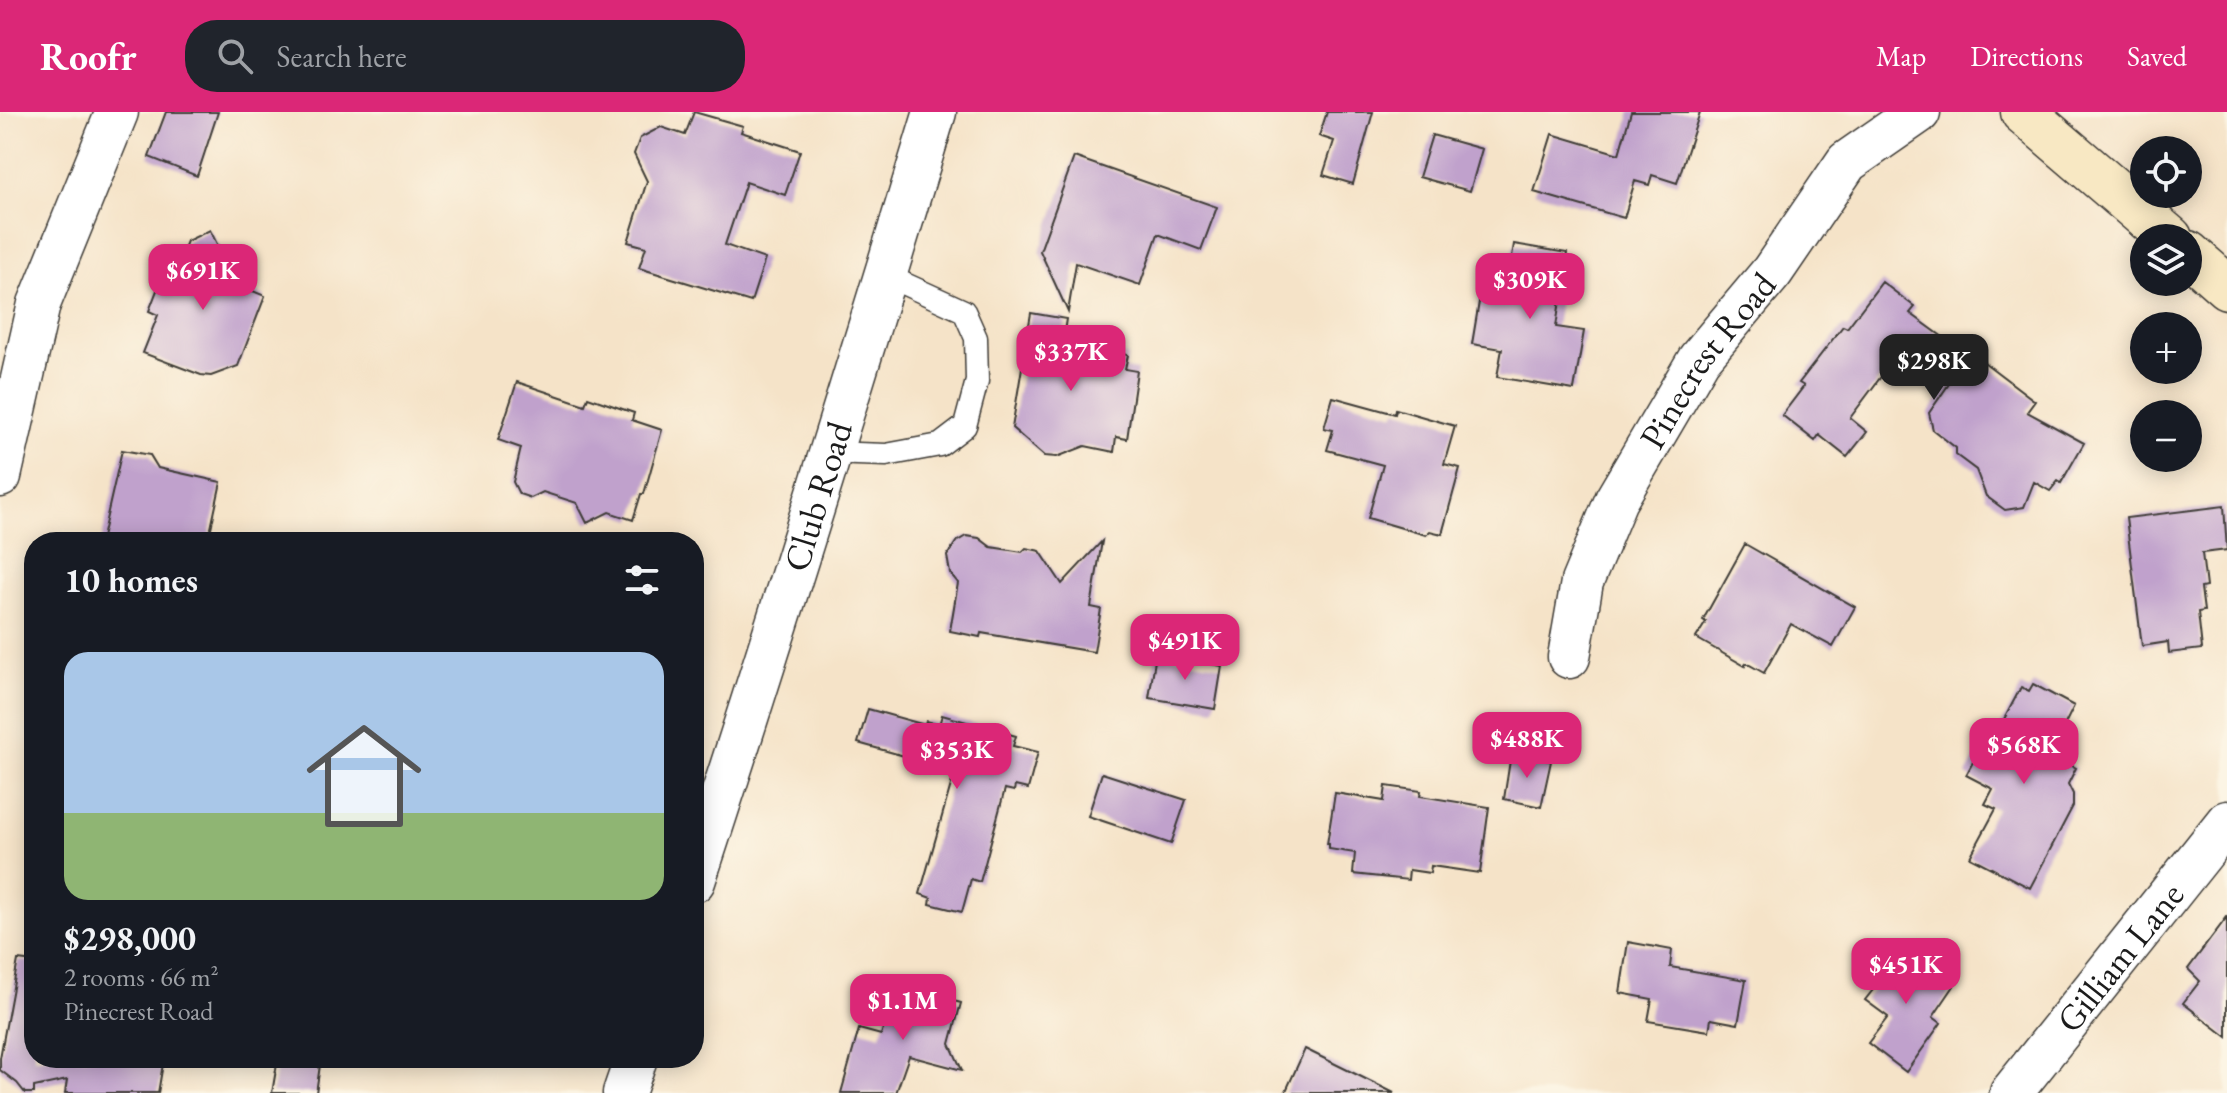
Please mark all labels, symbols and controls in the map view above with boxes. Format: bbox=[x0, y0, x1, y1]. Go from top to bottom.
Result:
search box bbox=[185, 20, 745, 92]
text: Roofr bbox=[40, 32, 137, 81]
icon: search bbox=[213, 34, 257, 78]
text: Search here bbox=[277, 37, 407, 76]
text: Map bbox=[1876, 38, 1926, 74]
text: Directions bbox=[1970, 38, 2083, 74]
text: Saved bbox=[2127, 38, 2187, 74]
map controls bbox=[2130, 136, 2202, 472]
button: locate bbox=[2130, 136, 2202, 208]
button: layers bbox=[2130, 224, 2202, 296]
pin: $691K bbox=[147, 244, 259, 312]
text: $691K bbox=[166, 253, 240, 287]
pin: $309K bbox=[1474, 253, 1586, 321]
text: $309K bbox=[1493, 262, 1567, 296]
street label: Pinecrest Road bbox=[1628, 262, 1787, 457]
button: + bbox=[2130, 312, 2202, 384]
pin: $337K bbox=[1015, 325, 1127, 393]
text: $337K bbox=[1034, 334, 1108, 368]
pin: $298K bbox=[1878, 334, 1990, 402]
text: $298K bbox=[1897, 343, 1971, 377]
button: − bbox=[2130, 400, 2202, 472]
street label: Club Road bbox=[772, 415, 863, 577]
text: 10 homes bbox=[64, 558, 198, 602]
icon: filters bbox=[620, 558, 664, 602]
pin: $491K bbox=[1129, 614, 1241, 682]
text: $491K bbox=[1148, 623, 1222, 657]
icon: home bbox=[292, 704, 436, 848]
pin: $488K bbox=[1471, 712, 1583, 780]
pin: $568K bbox=[1968, 718, 2080, 786]
text: $488K bbox=[1490, 721, 1564, 755]
pin: $353K bbox=[901, 723, 1013, 791]
text: $568K bbox=[1987, 727, 2061, 761]
text: $353K bbox=[920, 732, 994, 766]
street label: Gilliam Lane bbox=[2046, 873, 2194, 1042]
text: $298,000 bbox=[64, 916, 196, 960]
pin: $451K bbox=[1850, 938, 1962, 1006]
text: $451K bbox=[1869, 947, 1943, 981]
text: 2 rooms · 66 m² bbox=[64, 960, 219, 994]
pin: $1.1M bbox=[847, 974, 959, 1042]
text: $1.1M bbox=[868, 983, 938, 1017]
text: Pinecrest Road bbox=[64, 994, 214, 1028]

